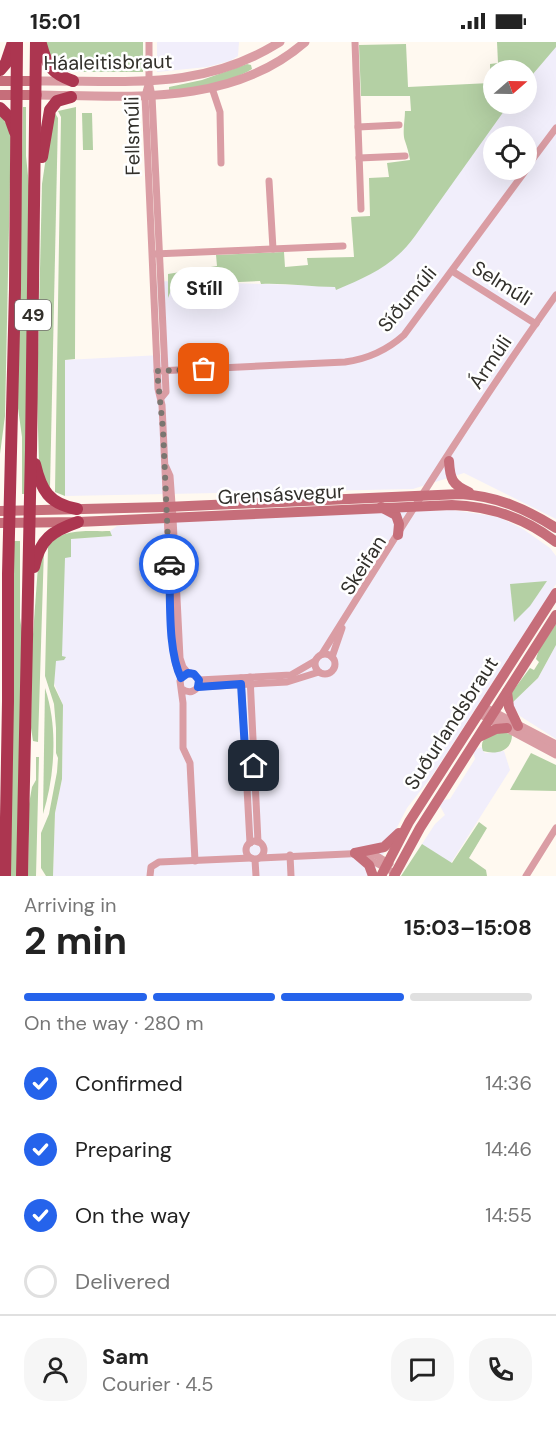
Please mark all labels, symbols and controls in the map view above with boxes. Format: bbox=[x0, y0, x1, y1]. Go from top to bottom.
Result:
text: 15:01 bbox=[30, 7, 81, 36]
street label: Háaleitisbraut bbox=[43, 48, 173, 76]
north arrow bbox=[483, 60, 537, 114]
map controls bbox=[483, 60, 537, 180]
street label: Fellsmúli bbox=[118, 96, 146, 176]
button: locate bbox=[483, 126, 537, 180]
street label: Selmúli bbox=[467, 254, 537, 312]
street label: Síðumúli bbox=[372, 261, 442, 337]
callout: Stíll bbox=[170, 267, 238, 309]
text: Stíll bbox=[186, 275, 223, 301]
road number: 49 bbox=[15, 300, 51, 330]
street label: Ármúli bbox=[463, 330, 517, 394]
pin bbox=[178, 343, 229, 394]
icon: bag bbox=[187, 352, 220, 385]
street label: Grensásvegur bbox=[217, 478, 345, 510]
street label: Skeifan bbox=[334, 530, 392, 600]
courier bbox=[139, 534, 199, 594]
icon: car bbox=[153, 548, 186, 581]
street label: Suðurlandsbraut bbox=[398, 651, 504, 795]
pin bbox=[228, 740, 279, 791]
icon: home bbox=[237, 749, 270, 782]
text: Arriving in bbox=[24, 892, 116, 918]
text: 15:03–15:08 bbox=[404, 913, 532, 942]
text: 2 min bbox=[24, 915, 127, 966]
text: On the way · 280 m bbox=[24, 1010, 204, 1036]
icon: check bbox=[24, 1067, 57, 1100]
text: Confirmed bbox=[75, 1069, 183, 1098]
text: 14:36 bbox=[485, 1070, 532, 1096]
icon: check bbox=[24, 1133, 57, 1166]
text: Preparing bbox=[75, 1135, 172, 1164]
text: 14:46 bbox=[485, 1136, 532, 1162]
icon: check bbox=[24, 1199, 57, 1232]
text: On the way bbox=[75, 1201, 190, 1230]
text: 14:55 bbox=[485, 1202, 532, 1228]
text: Delivered bbox=[75, 1267, 170, 1296]
button: person bbox=[24, 1338, 87, 1401]
button: chat bbox=[391, 1338, 454, 1401]
button: phone bbox=[469, 1338, 532, 1401]
text: Sam bbox=[102, 1342, 149, 1371]
text: Courier · 4.5 bbox=[102, 1371, 214, 1397]

